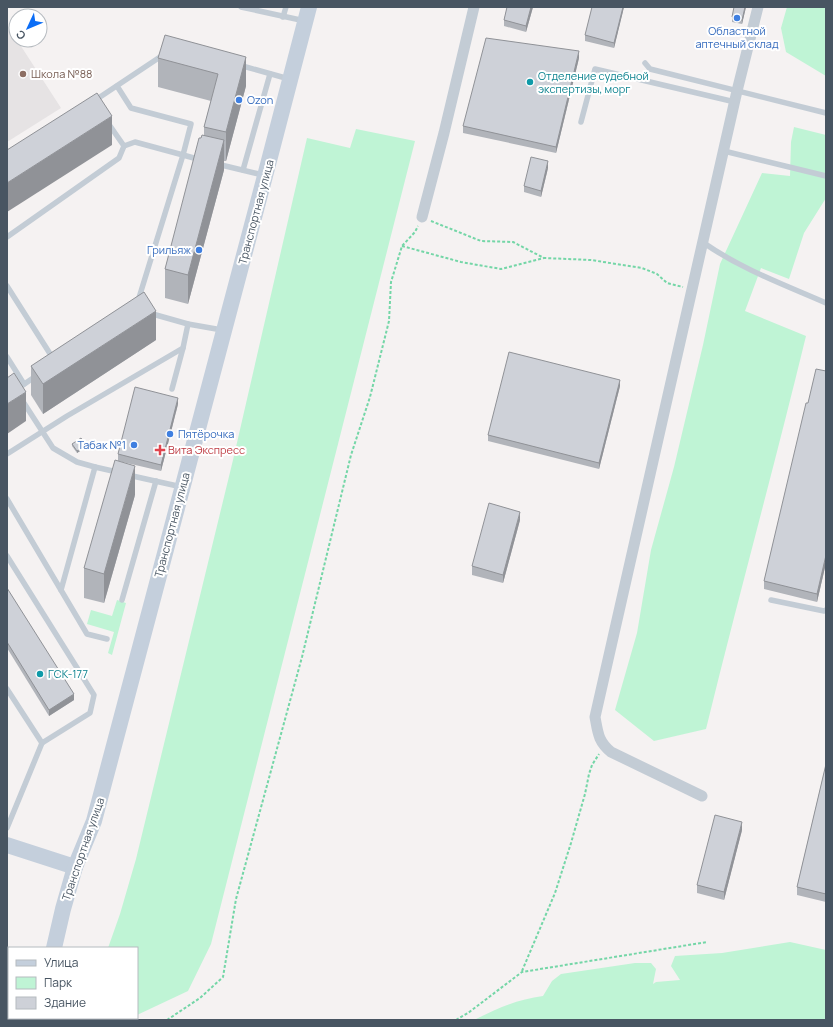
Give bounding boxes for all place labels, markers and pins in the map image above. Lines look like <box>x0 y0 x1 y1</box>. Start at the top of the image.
marker: Областной аптечный склад <box>732 13 742 23</box>
place label: Областной аптечный склад <box>695 23 779 51</box>
place label: Школа №88 <box>31 66 92 81</box>
place label: Отделение судебной экспертизы, морг <box>538 68 649 96</box>
marker: Школа №88 <box>18 69 28 79</box>
marker: Отделение судебной экспертизы, морг <box>525 77 535 87</box>
place label: Ozon <box>247 92 273 107</box>
marker: Ozon <box>234 95 244 105</box>
place label: Грильяж <box>147 242 191 257</box>
marker: Грильяж <box>194 245 204 255</box>
place label: Пятёрочка <box>178 426 234 441</box>
marker: Пятёрочка <box>165 429 175 439</box>
place label: Табак №1 <box>77 437 126 452</box>
marker: Табак №1 <box>129 440 139 450</box>
place label: Вита Экспресс <box>168 442 245 457</box>
marker: Вита Экспресс <box>155 445 165 455</box>
place label: ГСК-177 <box>48 666 88 681</box>
marker: ГСК-177 <box>35 669 45 679</box>

